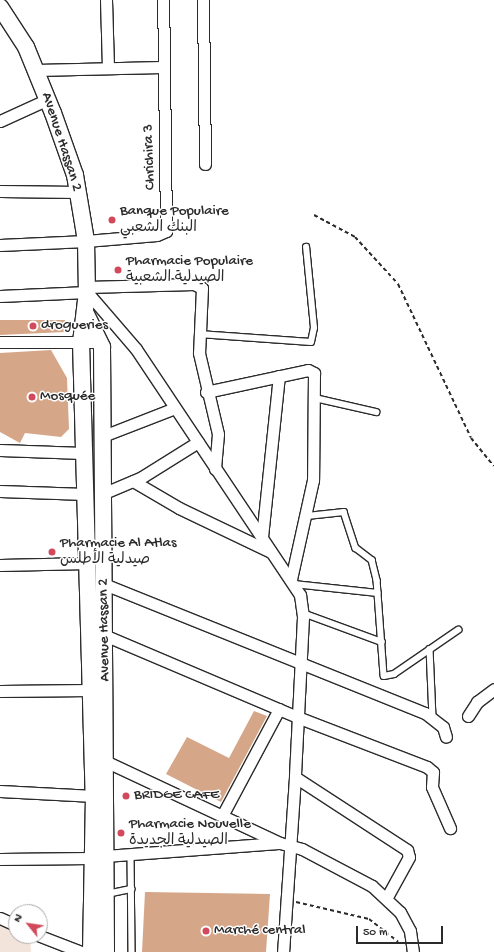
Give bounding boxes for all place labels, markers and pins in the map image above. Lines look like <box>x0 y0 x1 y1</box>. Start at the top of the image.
place label: Banque Populaire البنك الشعبي <box>120 202 229 237</box>
marker: Banque Populaire البنك الشعبي <box>107 215 117 225</box>
place label: Pharmacie Populaire الصيدلية الشعبية <box>126 252 253 287</box>
marker: Pharmacie Populaire الصيدلية الشعبية <box>113 265 123 275</box>
place label: drogueries <box>41 317 108 335</box>
marker: drogueries <box>28 321 38 331</box>
place label: Mosquée <box>40 388 95 406</box>
marker: Mosquée <box>27 392 37 402</box>
place label: Pharmacie Al Atlas صيدلية الأطلس <box>60 534 176 569</box>
marker: Pharmacie Al Atlas صيدلية الأطلس <box>47 547 57 557</box>
place label: BRIDGE CAFE <box>134 787 219 805</box>
marker: BRIDGE CAFE <box>121 791 131 801</box>
place label: Pharmacie Nouvelle الصيدلية الجديدة <box>129 815 251 850</box>
marker: Pharmacie Nouvelle الصيدلية الجديدة <box>116 828 126 838</box>
place label: Marché central <box>214 922 306 940</box>
marker: Marché central <box>201 926 211 936</box>

